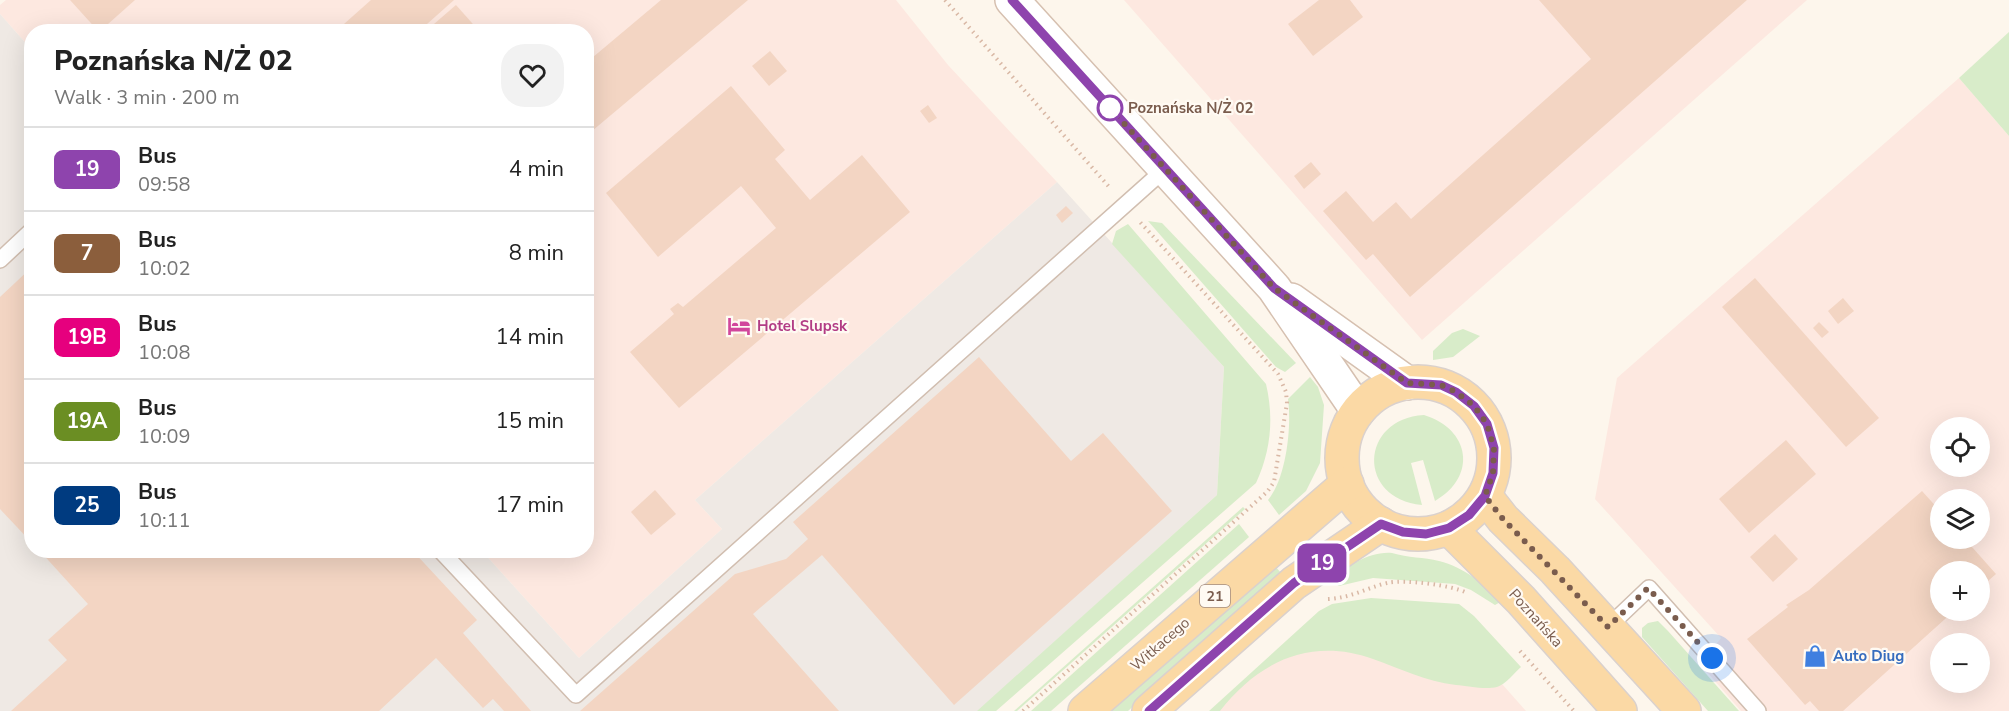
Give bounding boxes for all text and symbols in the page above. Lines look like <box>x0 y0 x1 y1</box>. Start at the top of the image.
text: Poznańska N/Ż 02 <box>54 42 292 80</box>
button: heart <box>501 44 564 107</box>
text: Walk · 3 min · 200 m <box>54 84 240 111</box>
marker: Poznańska N/Ż 02 <box>1097 95 1123 121</box>
place label: Poznańska N/Ż 02 <box>1128 98 1254 118</box>
text: Bus <box>138 141 177 171</box>
text: 4 min <box>509 154 564 184</box>
text: 19 <box>74 155 100 183</box>
text: 09:58 <box>138 171 191 198</box>
text: Bus <box>138 225 177 255</box>
text: 8 min <box>509 238 564 268</box>
text: 7 <box>81 239 93 267</box>
text: 10:02 <box>138 255 191 282</box>
text: Bus <box>138 309 177 339</box>
hotel icon: Hotel Slupsk <box>726 313 752 339</box>
place label: Hotel Slupsk <box>757 316 848 336</box>
text: 14 min <box>496 322 564 352</box>
text: 19B <box>67 323 107 351</box>
text: 10:08 <box>138 339 191 366</box>
text: Bus <box>138 393 177 423</box>
text: 15 min <box>496 406 564 436</box>
text: 19A <box>67 407 107 435</box>
map controls <box>1930 417 1990 693</box>
button: locate <box>1930 417 1990 477</box>
text: 10:09 <box>138 423 191 450</box>
text: Bus <box>138 477 177 507</box>
button: layers <box>1930 489 1990 549</box>
text: 17 min <box>496 490 564 520</box>
text: 25 <box>74 491 100 519</box>
text: 10:11 <box>138 507 191 534</box>
line badge: 19 <box>1295 544 1349 582</box>
text: 19 <box>1309 549 1335 577</box>
button: + <box>1930 561 1990 621</box>
road number: 21 <box>1200 585 1230 607</box>
street label: Poznańska <box>1505 585 1567 651</box>
street label: Witkacego <box>1126 613 1194 675</box>
button: − <box>1930 633 1990 693</box>
your location <box>1697 643 1727 673</box>
shop icon: Auto Diug <box>1802 643 1828 669</box>
place label: Auto Diug <box>1833 646 1904 666</box>

